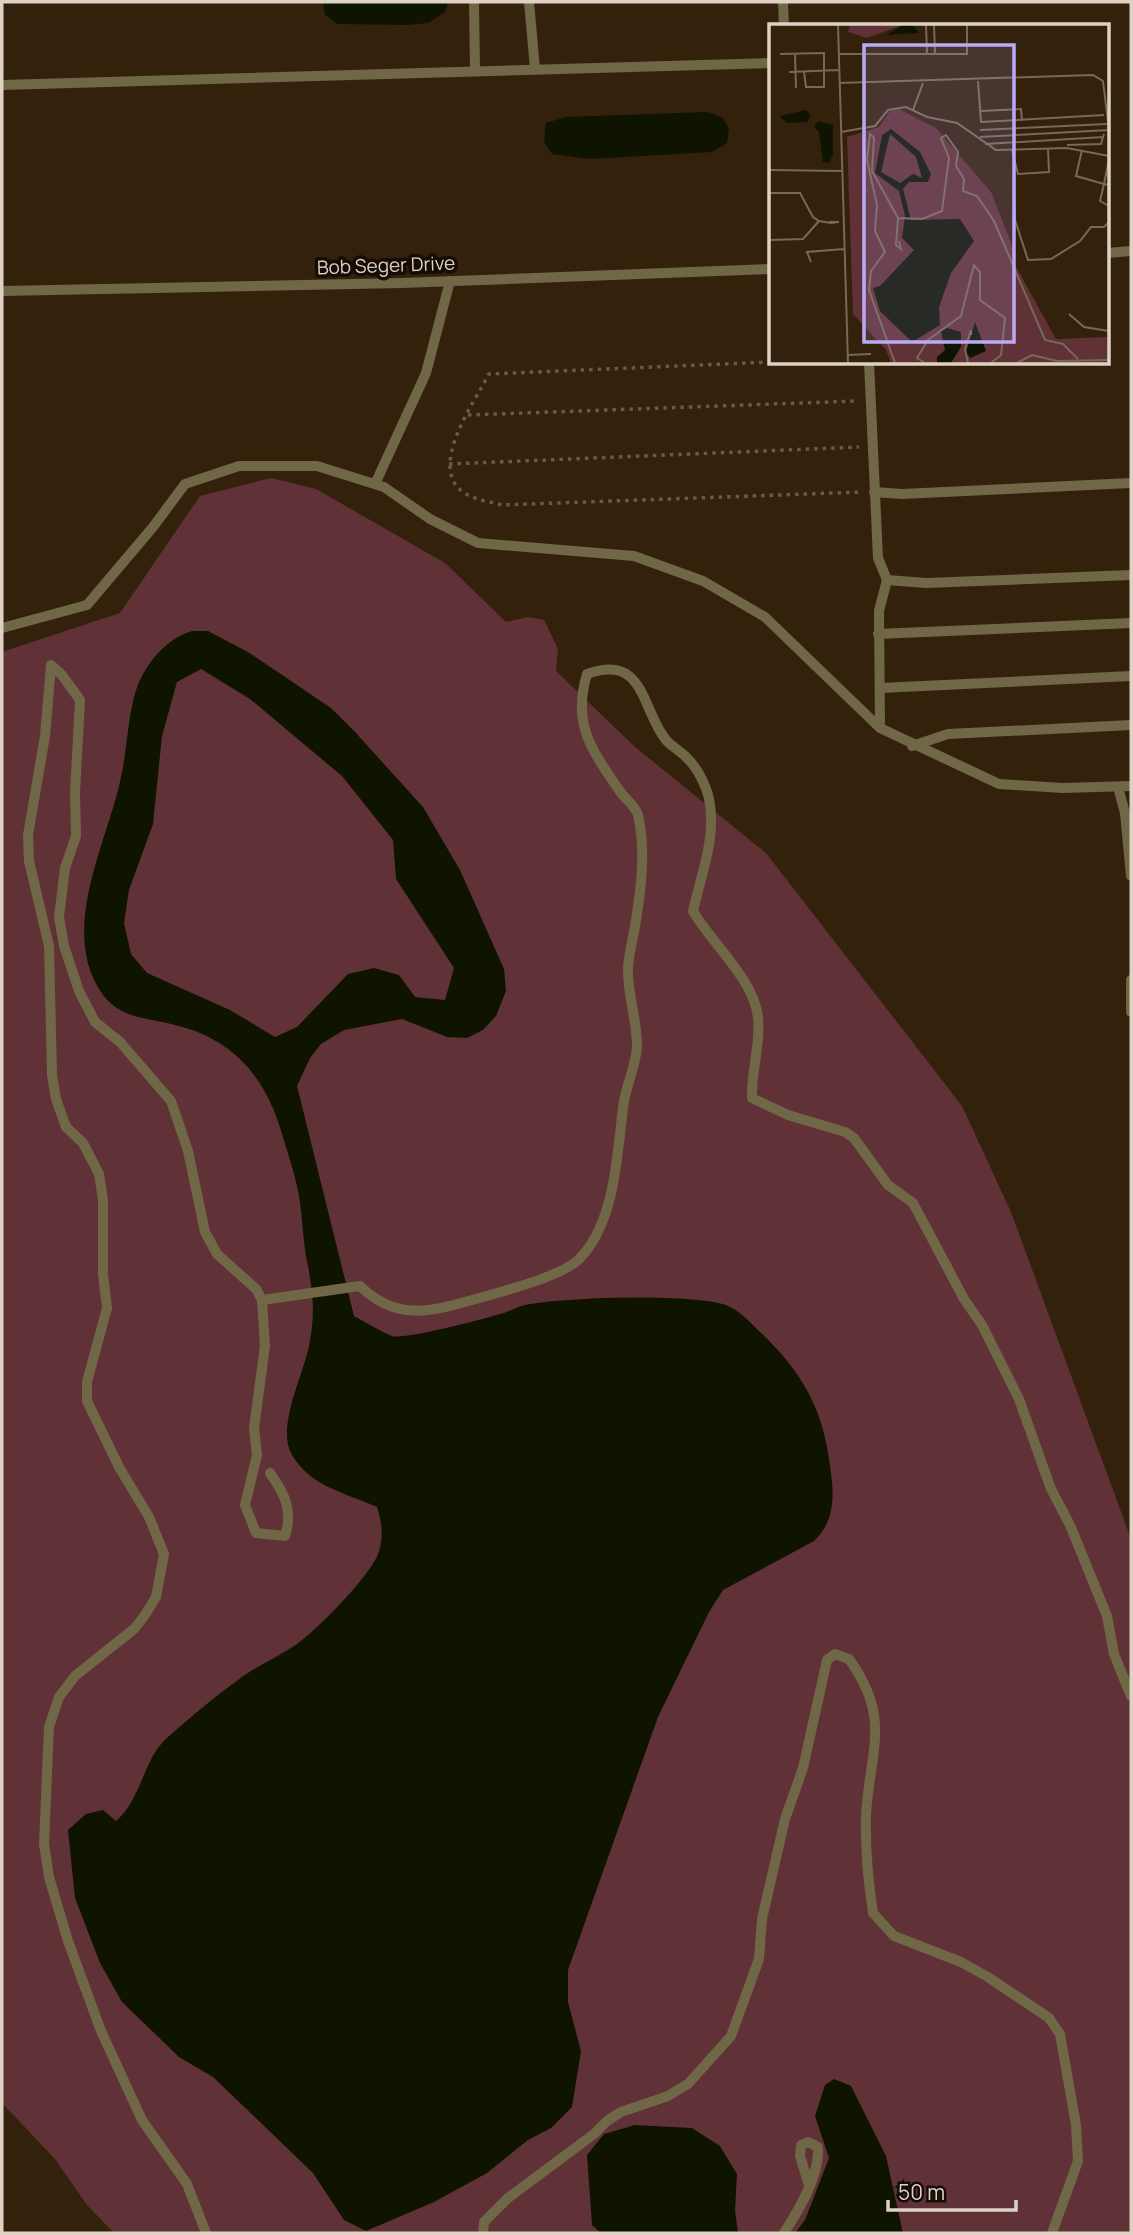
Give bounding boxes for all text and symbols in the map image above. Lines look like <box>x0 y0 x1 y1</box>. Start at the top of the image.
inset map <box>769 24 1108 364</box>
street label: Bob Seger Drive <box>316 250 456 280</box>
scale bar <box>888 2168 1016 2212</box>
text: 50 m <box>898 2178 945 2206</box>

